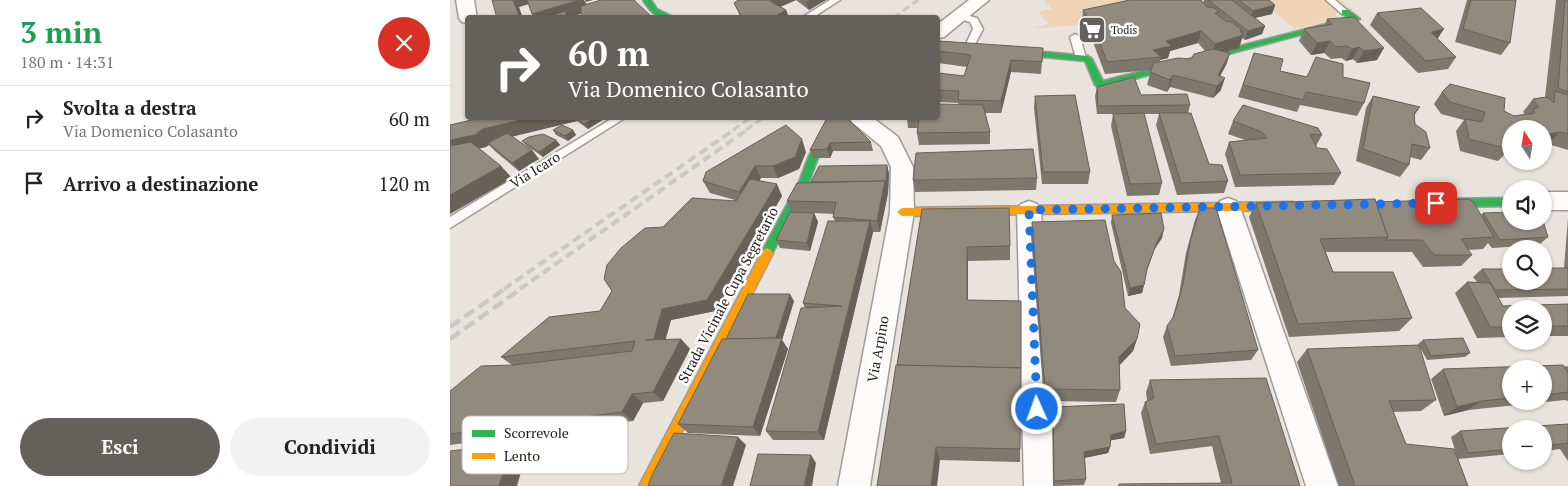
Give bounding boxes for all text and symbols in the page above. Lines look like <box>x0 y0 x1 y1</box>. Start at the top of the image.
text: 3 min <box>20 12 102 52</box>
supermarket icon: Todis <box>1077 15 1107 45</box>
button: close <box>378 17 430 69</box>
place label: Todis <box>1111 23 1138 37</box>
text: 60 m <box>568 30 649 76</box>
icon: right <box>485 35 550 100</box>
text: 180 m · 14:31 <box>20 51 114 73</box>
text: Via Domenico Colasanto <box>568 74 809 103</box>
text: Svolta a destra <box>63 95 197 120</box>
icon: right <box>20 104 48 132</box>
text: 60 m <box>389 106 430 131</box>
text: Via Domenico Colasanto <box>63 120 238 142</box>
north arrow <box>1502 120 1552 170</box>
map controls <box>1502 120 1552 470</box>
street label: Via Icaro <box>506 147 564 192</box>
icon: arrive <box>20 169 48 197</box>
text: Arrivo a destinazione <box>63 171 258 196</box>
text: 120 m <box>379 171 430 196</box>
button: sound <box>1502 180 1552 230</box>
pin <box>1415 182 1457 224</box>
icon: arrive <box>1422 189 1450 217</box>
street label: Strada Vicinale Cupa Segretario <box>673 203 782 386</box>
button: search <box>1502 240 1552 290</box>
button: layers <box>1502 300 1552 350</box>
street label: Via Arpino <box>862 314 893 384</box>
button: + <box>1502 360 1552 410</box>
position arrow <box>1010 382 1062 434</box>
legend <box>462 416 628 474</box>
button: Esci <box>20 418 220 476</box>
button: Condividi <box>230 418 430 476</box>
button: − <box>1502 420 1552 470</box>
text: Scorrevole <box>504 423 569 442</box>
text: Lento <box>504 446 540 465</box>

